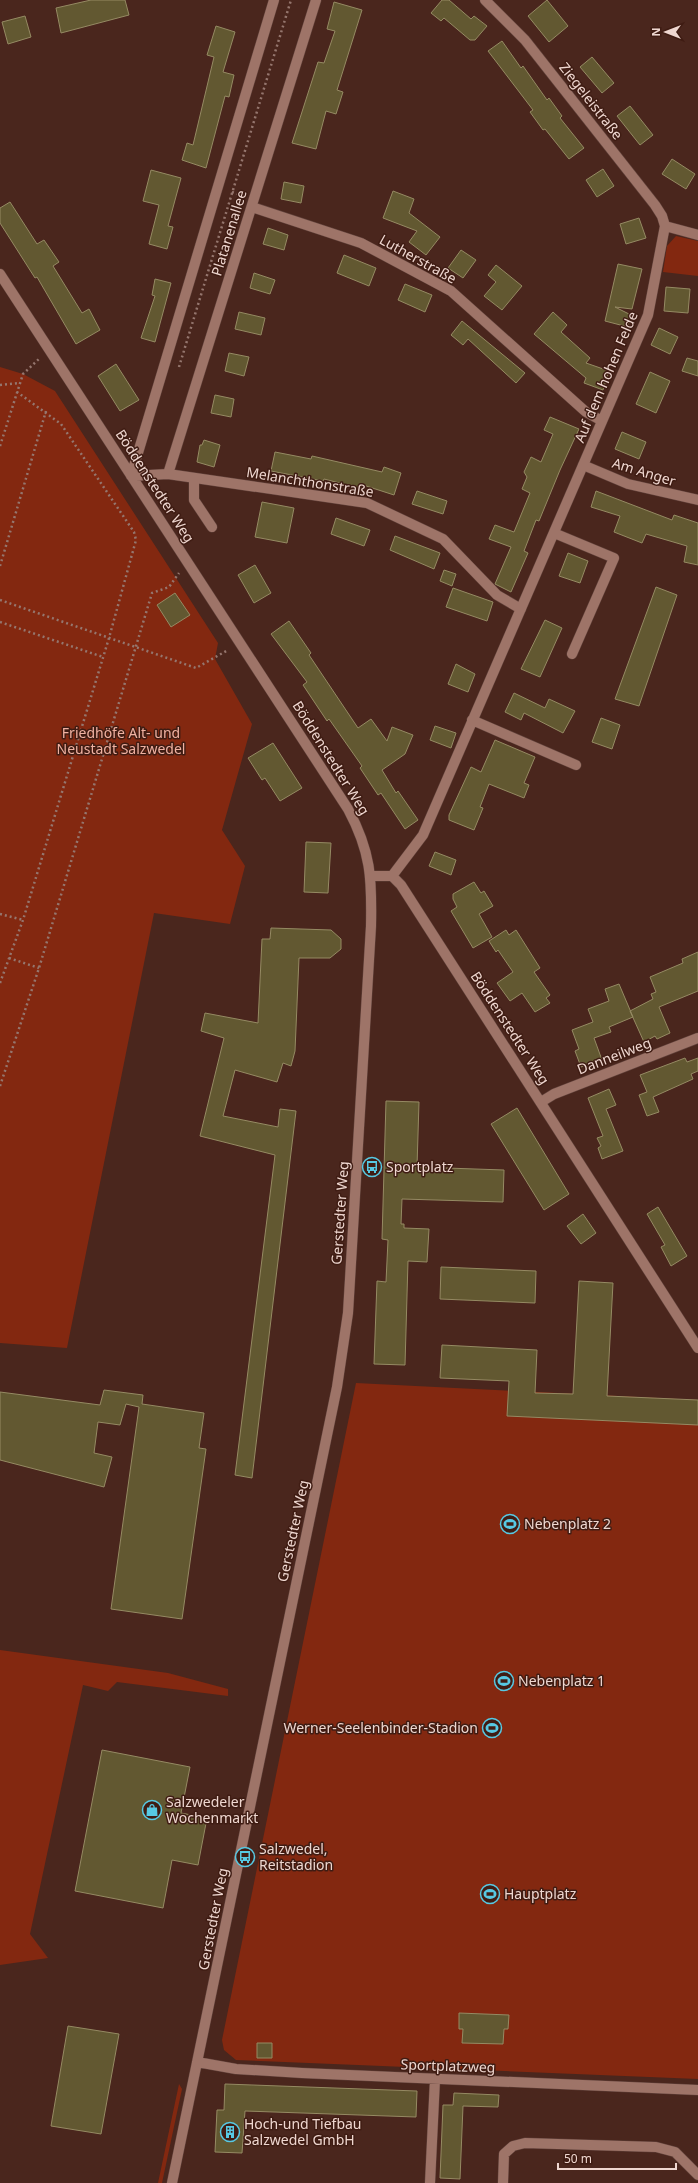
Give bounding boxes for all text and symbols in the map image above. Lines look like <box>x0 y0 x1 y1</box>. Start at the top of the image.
north arrow <box>646 12 686 52</box>
text: N <box>648 28 663 36</box>
street label: Ziegeleistraße <box>555 58 628 143</box>
street label: Platanenallee <box>206 187 251 278</box>
street label: Lutherstraße <box>376 230 460 288</box>
street label: Auf dem hohen Felde <box>569 308 642 445</box>
street label: Böddenstedter Weg <box>112 426 199 546</box>
street label: Am Anger <box>610 453 678 490</box>
street label: Melanchthonstraße <box>245 462 375 501</box>
street label: Böddenstedter Weg <box>289 697 374 818</box>
park label: Friedhöfe Alt- und Neustadt Salzwedel <box>57 723 185 758</box>
street label: Böddenstedter Weg <box>467 968 554 1088</box>
street label: Danneilweg <box>574 1033 654 1078</box>
bus stop icon: Sportplatz <box>361 1156 383 1178</box>
place label: Sportplatz <box>386 1157 454 1176</box>
street label: Gerstedter Weg <box>326 1161 353 1265</box>
street label: Gerstedter Weg <box>272 1478 313 1584</box>
sports icon: Nebenplatz 2 <box>499 1513 521 1535</box>
place label: Nebenplatz 2 <box>524 1514 611 1533</box>
sports icon: Nebenplatz 1 <box>493 1670 515 1692</box>
place label: Nebenplatz 1 <box>518 1671 605 1690</box>
sports icon: Werner-Seelenbinder-Stadion <box>481 1717 503 1739</box>
place label: Werner-Seelenbinder-Stadion <box>283 1718 478 1737</box>
place label: Salzwedeler Wochenmarkt <box>166 1792 258 1827</box>
shop icon: Salzwedeler Wochenmarkt <box>141 1799 163 1821</box>
place label: Salzwedel, Reitstadion <box>259 1839 333 1874</box>
bus stop icon: Salzwedel, Reitstadion <box>234 1846 256 1868</box>
street label: Gerstedter Weg <box>193 1866 232 1972</box>
sports icon: Hauptplatz <box>479 1883 501 1905</box>
place label: Hauptplatz <box>504 1884 577 1903</box>
street label: Sportplatzweg <box>400 2054 496 2077</box>
place label: Hoch-und Tiefbau Salzwedel GmbH <box>244 2114 362 2149</box>
building icon: Hoch-und Tiefbau Salzwedel GmbH <box>219 2121 241 2143</box>
scale bar <box>558 2145 676 2171</box>
text: 50 m <box>564 2150 592 2167</box>

